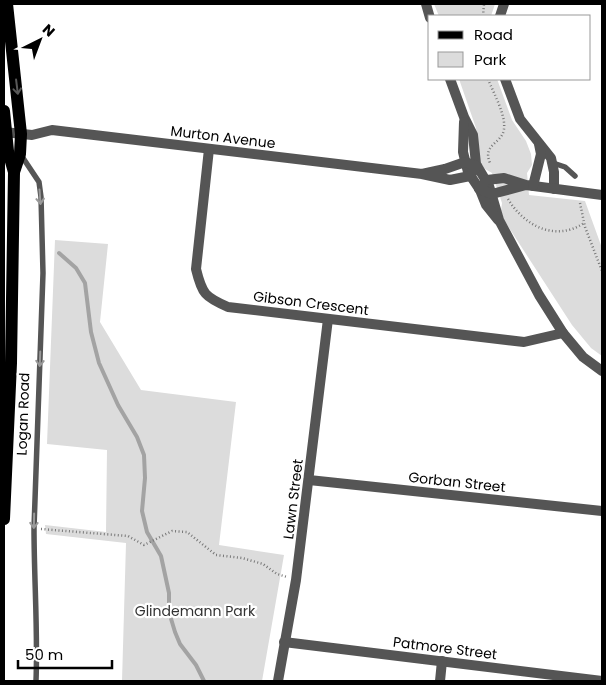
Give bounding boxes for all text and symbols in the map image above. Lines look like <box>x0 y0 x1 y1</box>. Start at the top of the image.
north arrow <box>15 15 65 65</box>
legend <box>428 15 591 80</box>
text: N <box>38 19 59 41</box>
text: Road <box>474 24 513 45</box>
text: Park <box>474 49 506 70</box>
one-way arrow <box>12 79 22 95</box>
street label: Murton Avenue <box>169 121 277 153</box>
one-way arrow <box>36 188 45 204</box>
street label: Gibson Crescent <box>252 286 370 320</box>
one-way arrow <box>35 351 44 367</box>
street label: Logan Road <box>12 372 34 456</box>
street label: Lawn Street <box>278 458 308 540</box>
street label: Gorban Street <box>407 467 507 497</box>
one-way arrow <box>30 513 39 529</box>
park label: Glindemann Park <box>135 601 256 621</box>
street label: Patmore Street <box>392 632 498 664</box>
scale bar <box>18 638 111 670</box>
text: 50 m <box>25 644 63 665</box>

